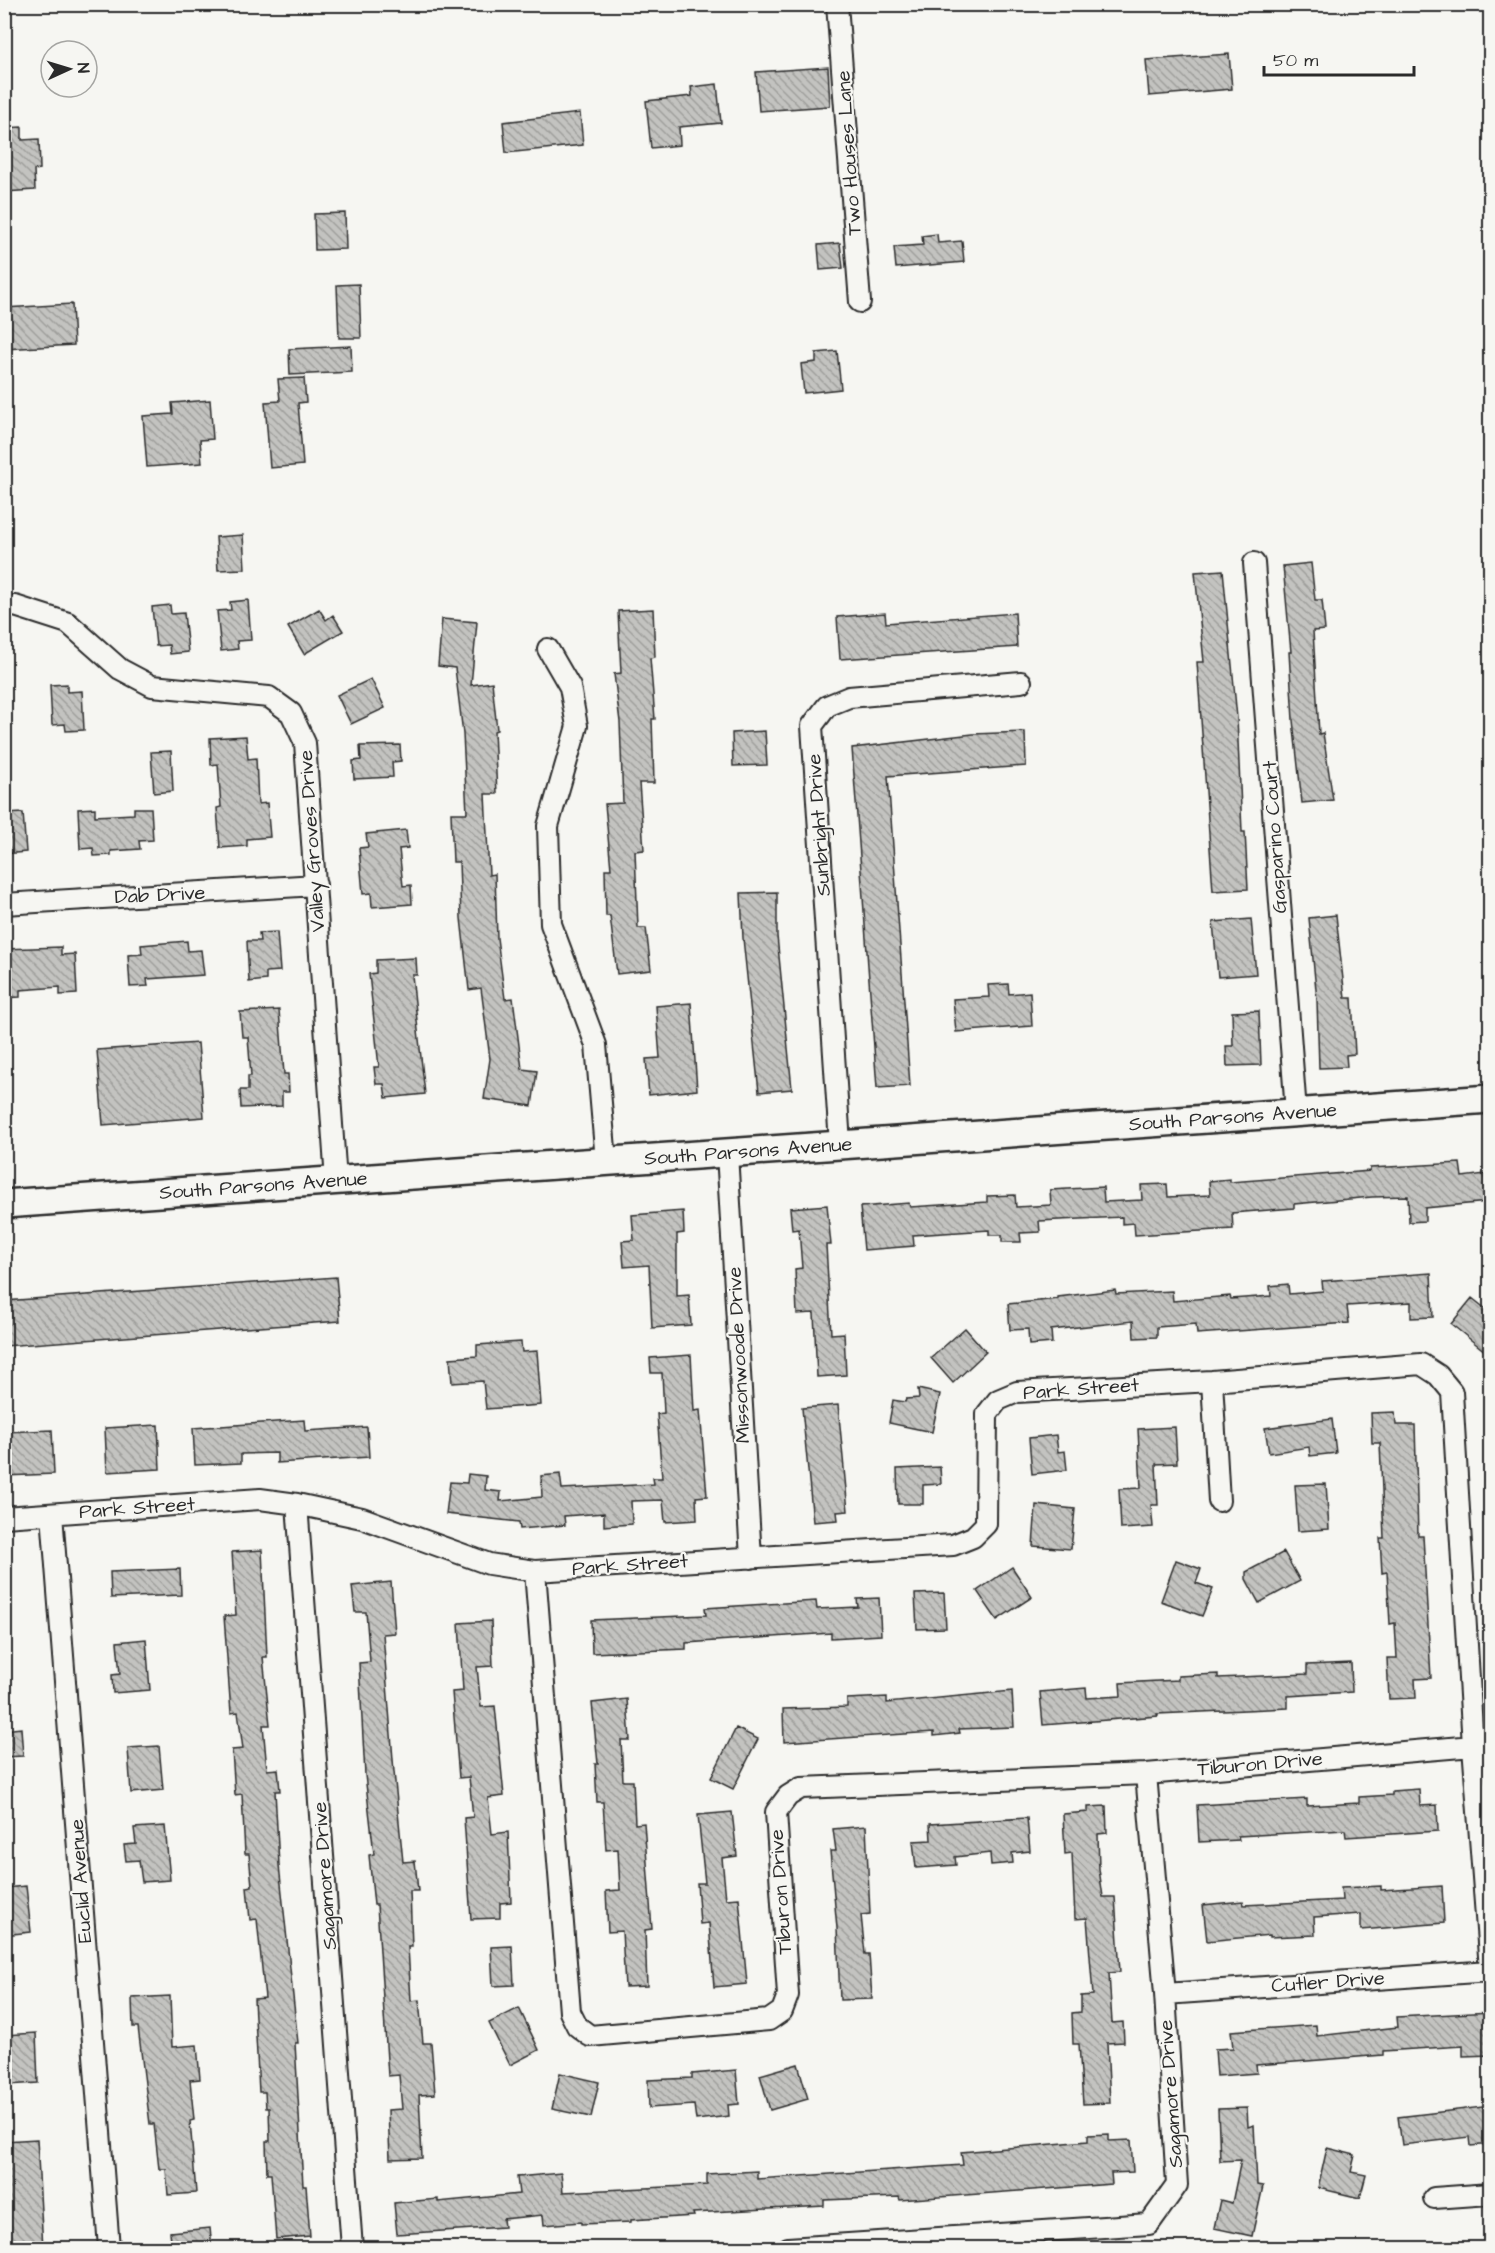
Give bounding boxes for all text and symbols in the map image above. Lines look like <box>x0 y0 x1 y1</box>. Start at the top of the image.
north arrow <box>39 39 99 99</box>
scale bar <box>1264 39 1414 77</box>
text: 50 m <box>1273 48 1318 73</box>
text: N <box>72 62 94 74</box>
street label: Two Houses Lane <box>829 69 869 236</box>
street label: Valley Groves Drive <box>292 749 333 933</box>
street label: Sunbright Drive <box>800 753 839 897</box>
street label: Gasparino Court <box>1256 760 1294 914</box>
street label: Dab Drive <box>114 879 206 911</box>
street label: South Parsons Avenue <box>1128 1096 1338 1138</box>
street label: South Parsons Avenue <box>643 1130 853 1173</box>
street label: South Parsons Avenue <box>158 1164 369 1207</box>
street label: Missonwoode Drive <box>720 1266 758 1444</box>
street label: Park Street <box>1022 1371 1140 1407</box>
street label: Park Street <box>78 1490 196 1526</box>
street label: Park Street <box>571 1547 689 1583</box>
street label: Tiburon Drive <box>1196 1745 1324 1783</box>
street label: Sagamore Drive <box>306 1801 345 1951</box>
street label: Euclid Avenue <box>63 1818 99 1944</box>
street label: Tiburon Drive <box>763 1828 799 1956</box>
street label: Cutler Drive <box>1270 1964 1386 2000</box>
street label: Sagamore Drive <box>1152 2019 1191 2169</box>

